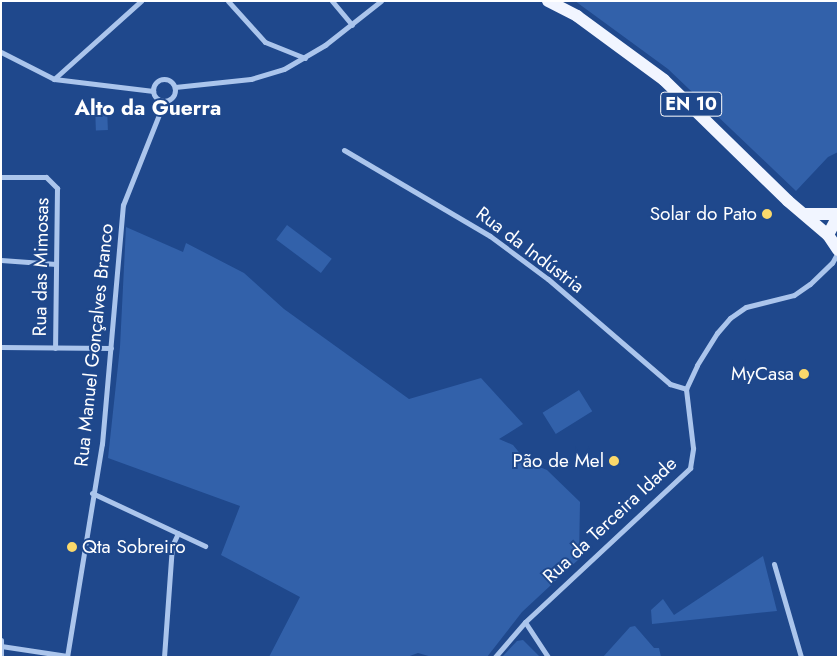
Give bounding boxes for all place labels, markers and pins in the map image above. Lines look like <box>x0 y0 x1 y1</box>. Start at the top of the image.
place label: Solar do Pato <box>650 203 757 225</box>
marker: Solar do Pato <box>761 208 773 220</box>
place label: MyCasa <box>731 363 794 385</box>
marker: MyCasa <box>798 368 810 380</box>
place label: Pão de Mel <box>512 450 604 472</box>
marker: Pão de Mel <box>608 455 620 467</box>
place label: Qta Sobreiro <box>82 536 186 558</box>
marker: Qta Sobreiro <box>66 541 78 553</box>

